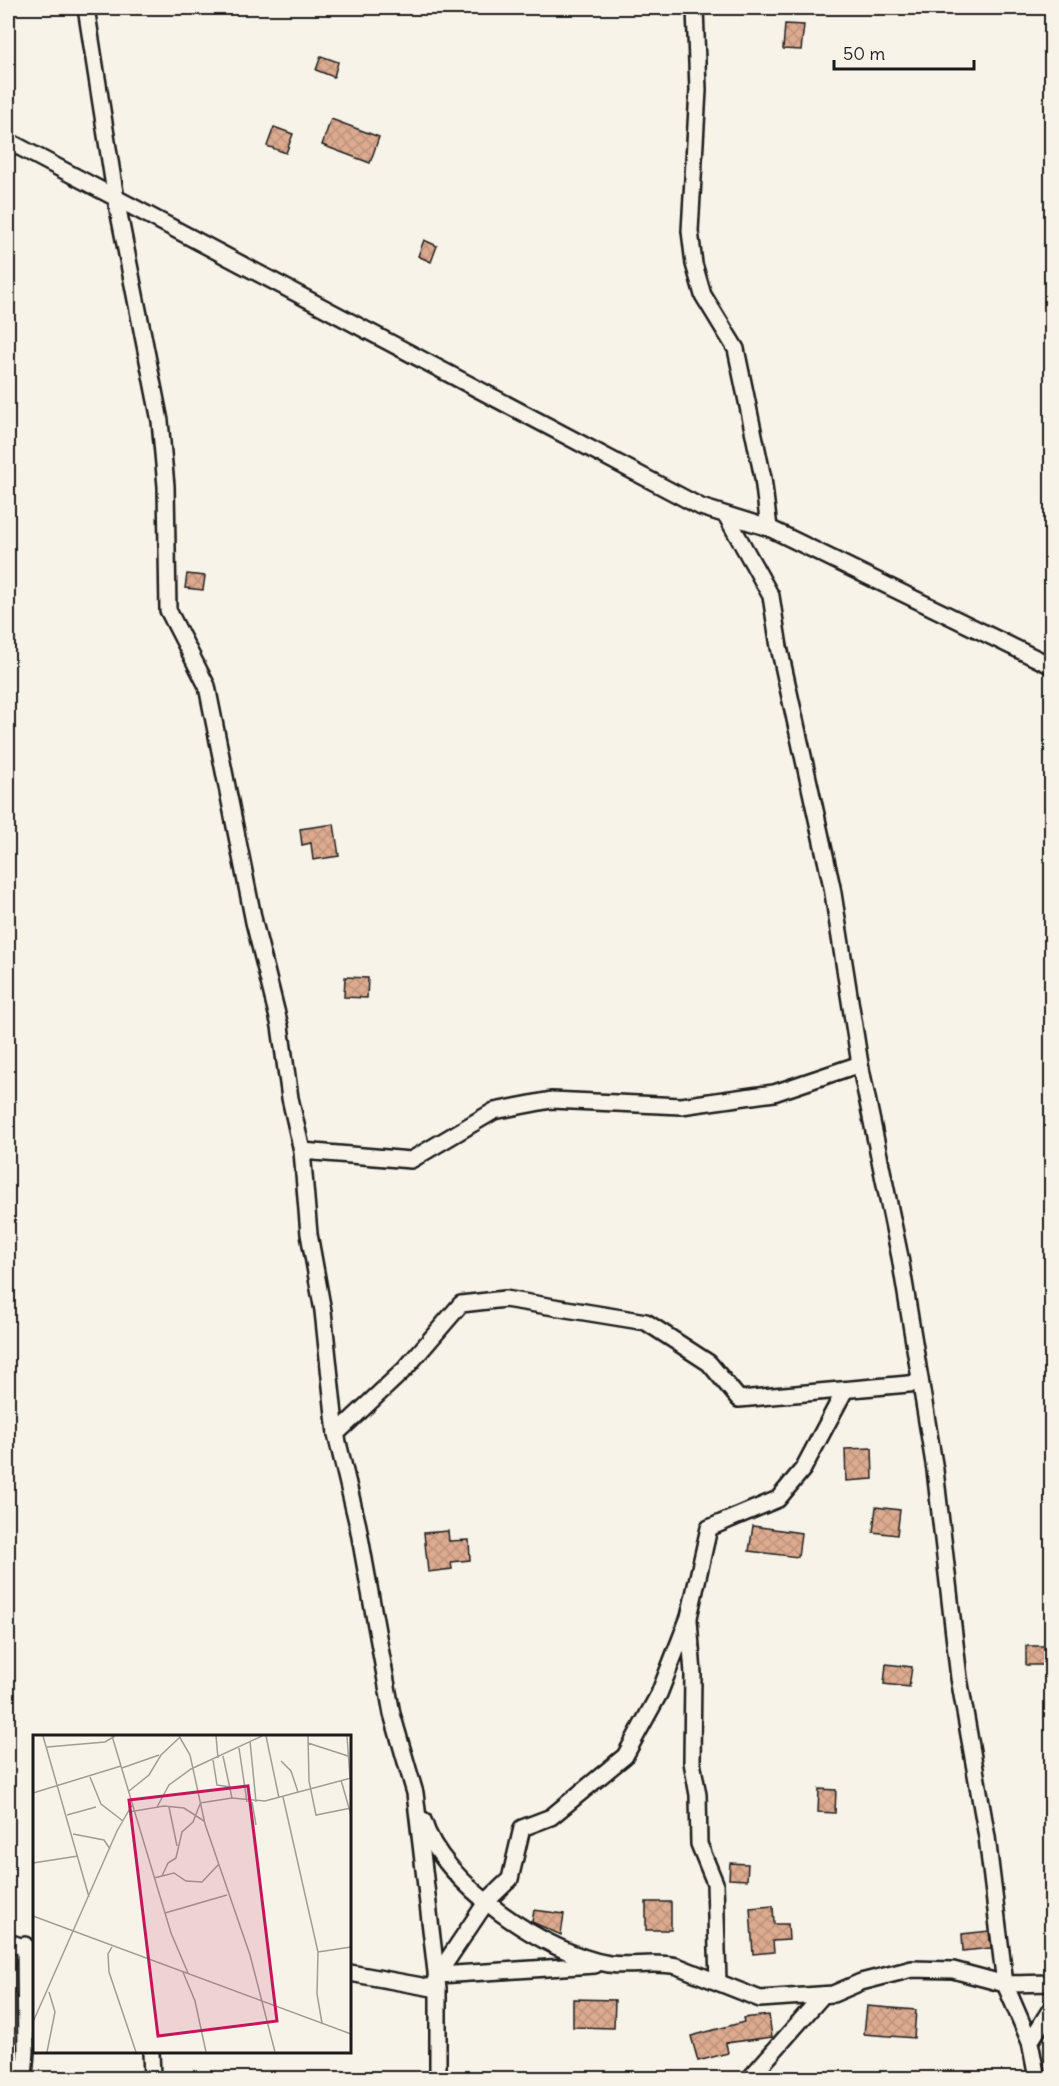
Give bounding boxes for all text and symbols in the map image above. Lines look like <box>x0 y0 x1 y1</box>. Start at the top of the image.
scale bar <box>834 33 974 71</box>
text: 50 m <box>843 42 885 65</box>
inset map <box>33 1735 351 2053</box>

